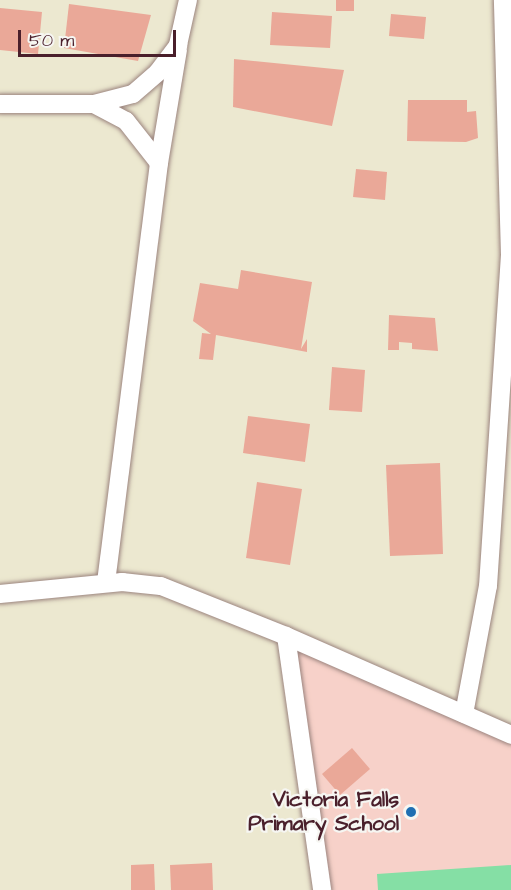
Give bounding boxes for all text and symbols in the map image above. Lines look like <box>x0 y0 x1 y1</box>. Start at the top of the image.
scale bar <box>21 18 178 56</box>
text: 50 m <box>29 28 74 53</box>
place label: Victoria Falls Primary School <box>248 787 399 837</box>
marker: Victoria Falls Primary School <box>404 805 418 819</box>

